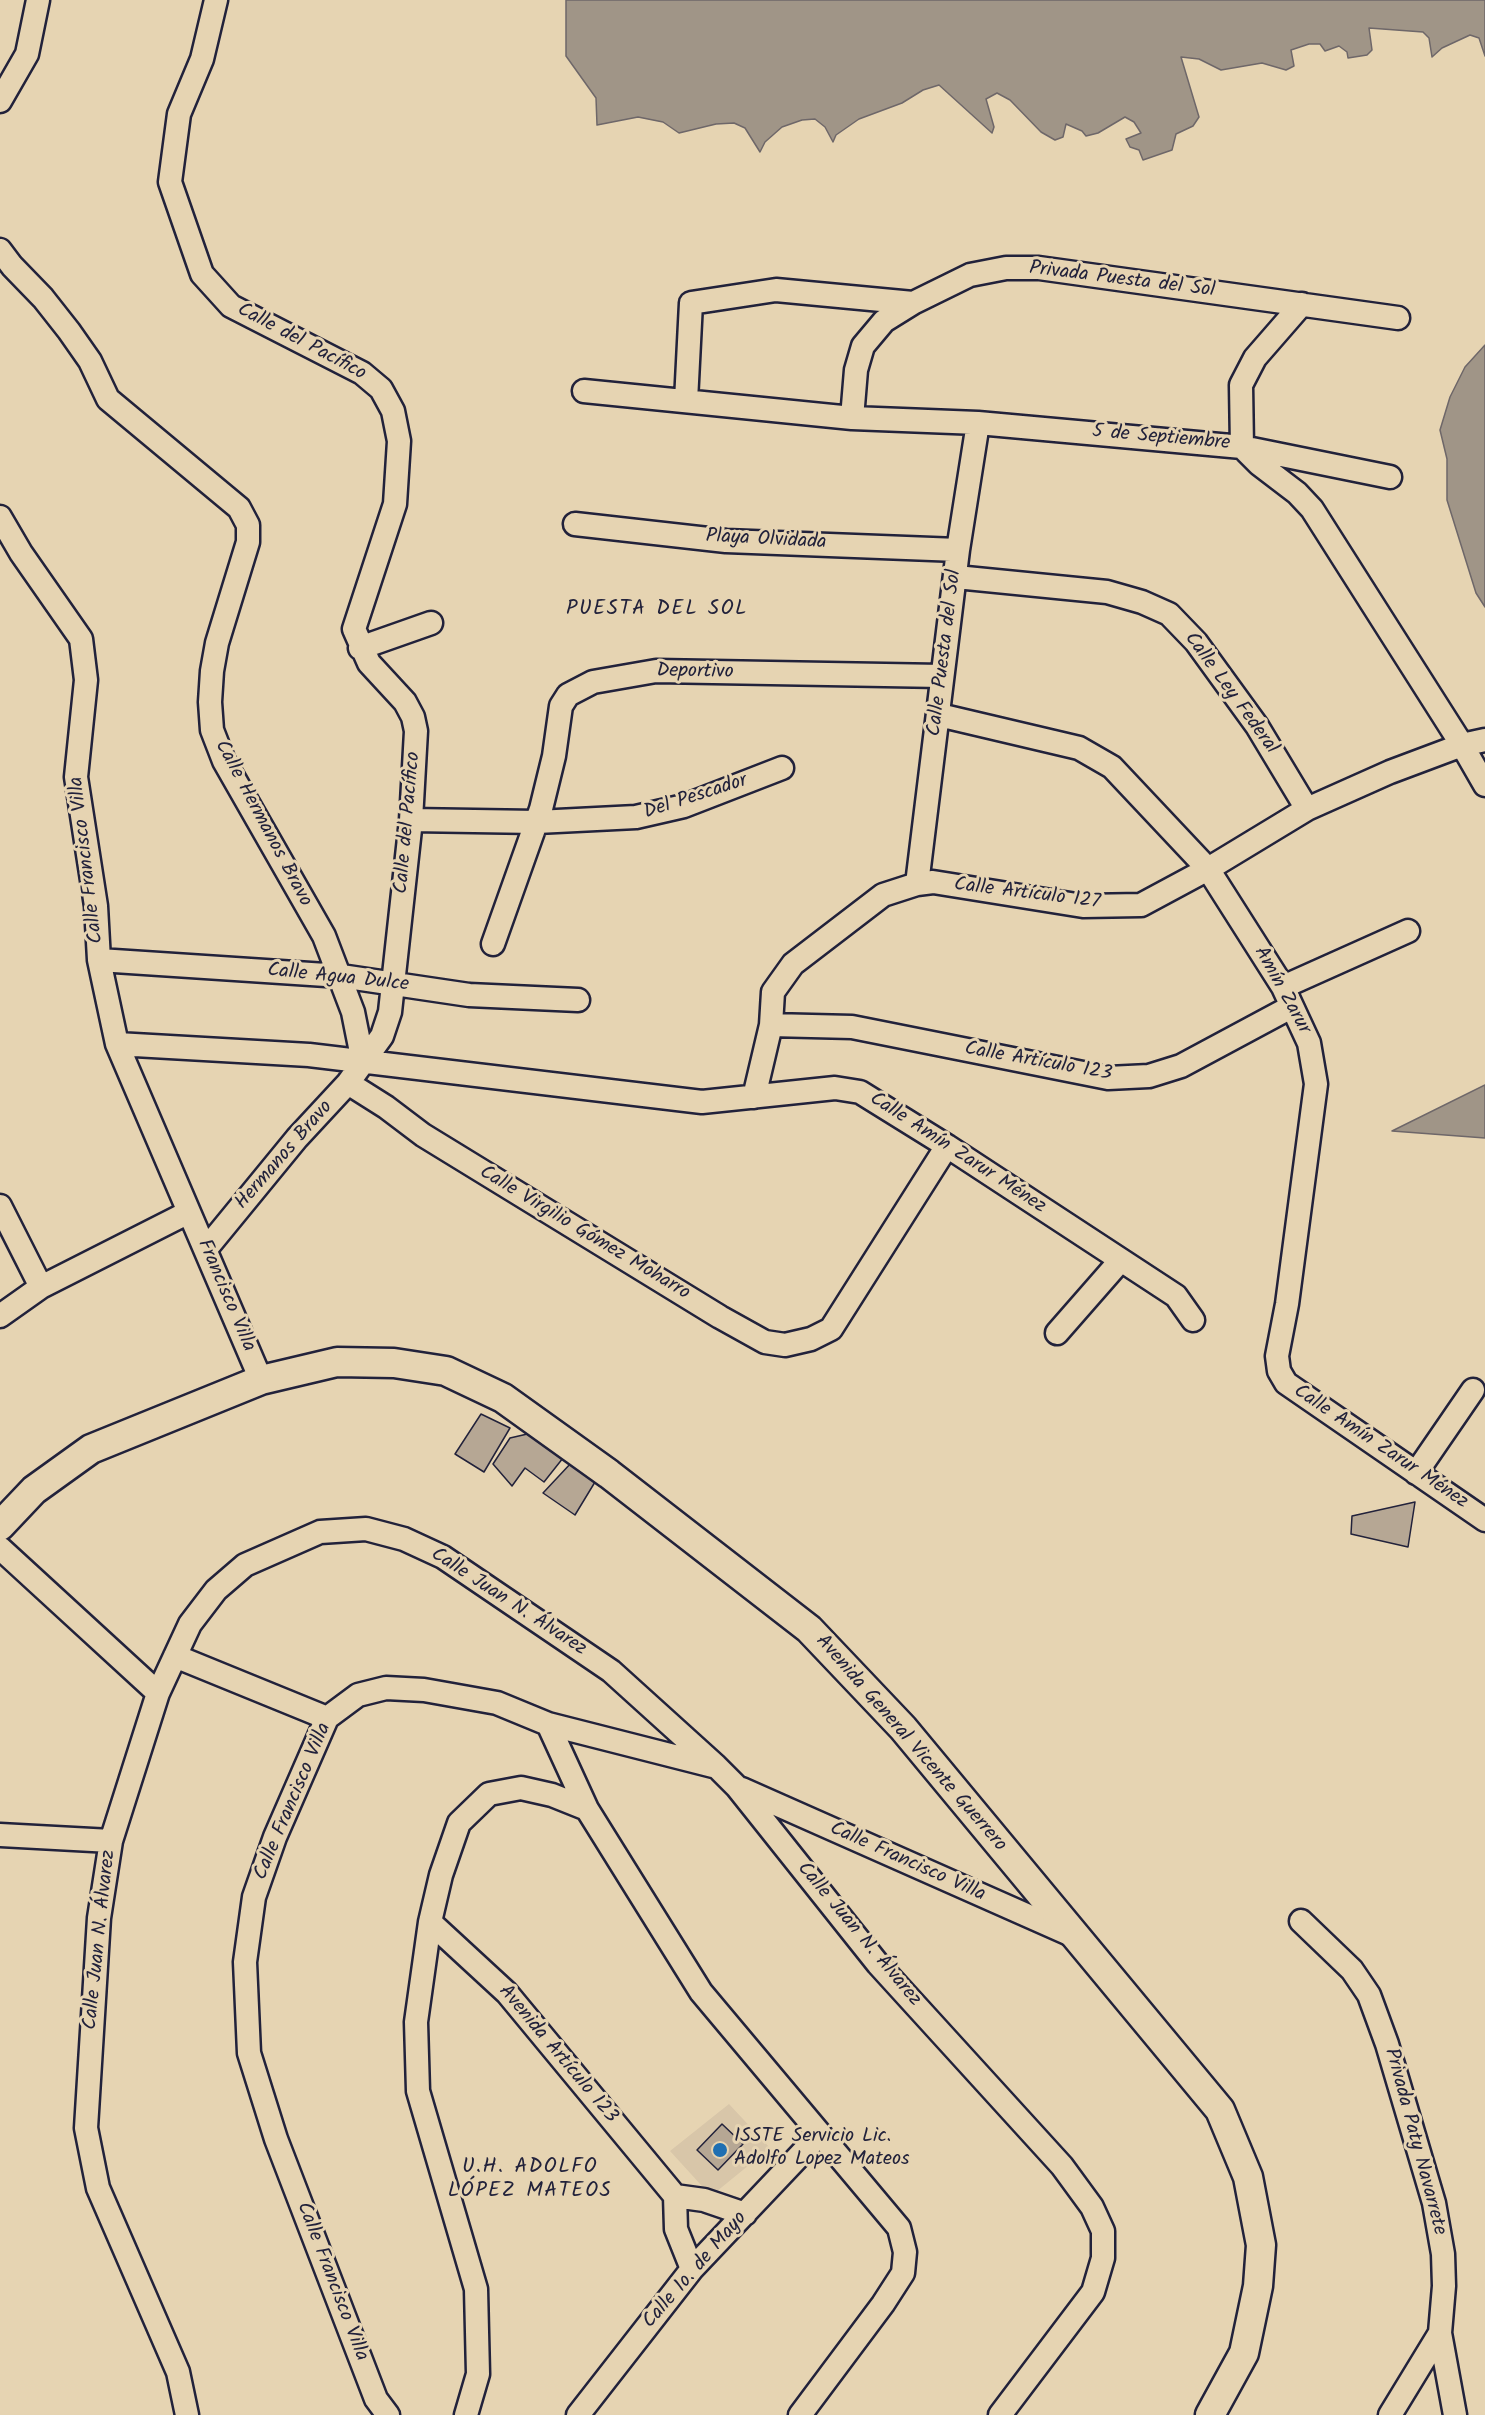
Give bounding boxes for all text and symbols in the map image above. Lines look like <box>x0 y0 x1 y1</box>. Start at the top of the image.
street label: Privada Puesta del Sol <box>1028 258 1216 304</box>
street label: Calle del Pacífico <box>232 299 370 387</box>
street label: 5 de Septiembre <box>1091 421 1231 457</box>
street label: Playa Olvidada <box>705 526 827 556</box>
street label: Calle Puesta del Sol <box>924 568 968 738</box>
district label: PUESTA DEL SOL <box>566 597 748 623</box>
street label: Calle Ley Federal <box>1178 628 1282 760</box>
street label: Deportivo <box>656 660 734 686</box>
street label: Calle Hermanos Bravo <box>208 737 316 911</box>
street label: Calle del Pacífico <box>391 751 427 895</box>
street label: Del Pescador <box>641 770 751 826</box>
street label: Calle Francisco Villa <box>66 775 110 945</box>
street label: Calle Artículo 127 <box>953 874 1101 916</box>
street label: Amín Zarur <box>1247 943 1315 1039</box>
street label: Calle Agua Dulce <box>266 960 410 998</box>
street label: Calle Artículo 123 <box>962 1038 1114 1088</box>
street label: Calle Amín Zarur Ménez <box>864 1088 1050 1220</box>
street label: Hermanos Bravo <box>231 1096 339 1216</box>
street label: Calle Virgilio Gómez Moharro <box>474 1162 694 1306</box>
street label: Francisco Villa <box>191 1236 259 1356</box>
street label: Calle Amín Zarur Ménez <box>1288 1381 1472 1515</box>
street label: Calle Juan N. Álvarez <box>426 1544 590 1662</box>
street label: Avenida General Vicente Guerrero <box>809 1631 1011 1857</box>
street label: Calle Francisco Villa <box>250 1720 338 1884</box>
street label: Calle Francisco Villa <box>825 1818 989 1908</box>
street label: Calle Juan N. Álvarez <box>80 1849 122 2031</box>
street label: Calle Juan N. Álvarez <box>791 1858 925 2012</box>
street label: Avenida Artículo 123 <box>492 1981 622 2129</box>
street label: Privada Paty Navarrete <box>1377 2046 1451 2238</box>
place label: ISSTE Servicio Lic. Adolfo Lopez Mateos <box>734 2126 910 2173</box>
marker: ISSTE Servicio Lic. Adolfo Lopez Mateos <box>711 2141 729 2159</box>
district label: U.H. ADOLFO LÓPEZ MATEOS <box>448 2155 612 2205</box>
street label: Calle Francisco Villa <box>290 2199 372 2365</box>
street label: Calle 1o. de Mayo <box>639 2208 753 2334</box>

